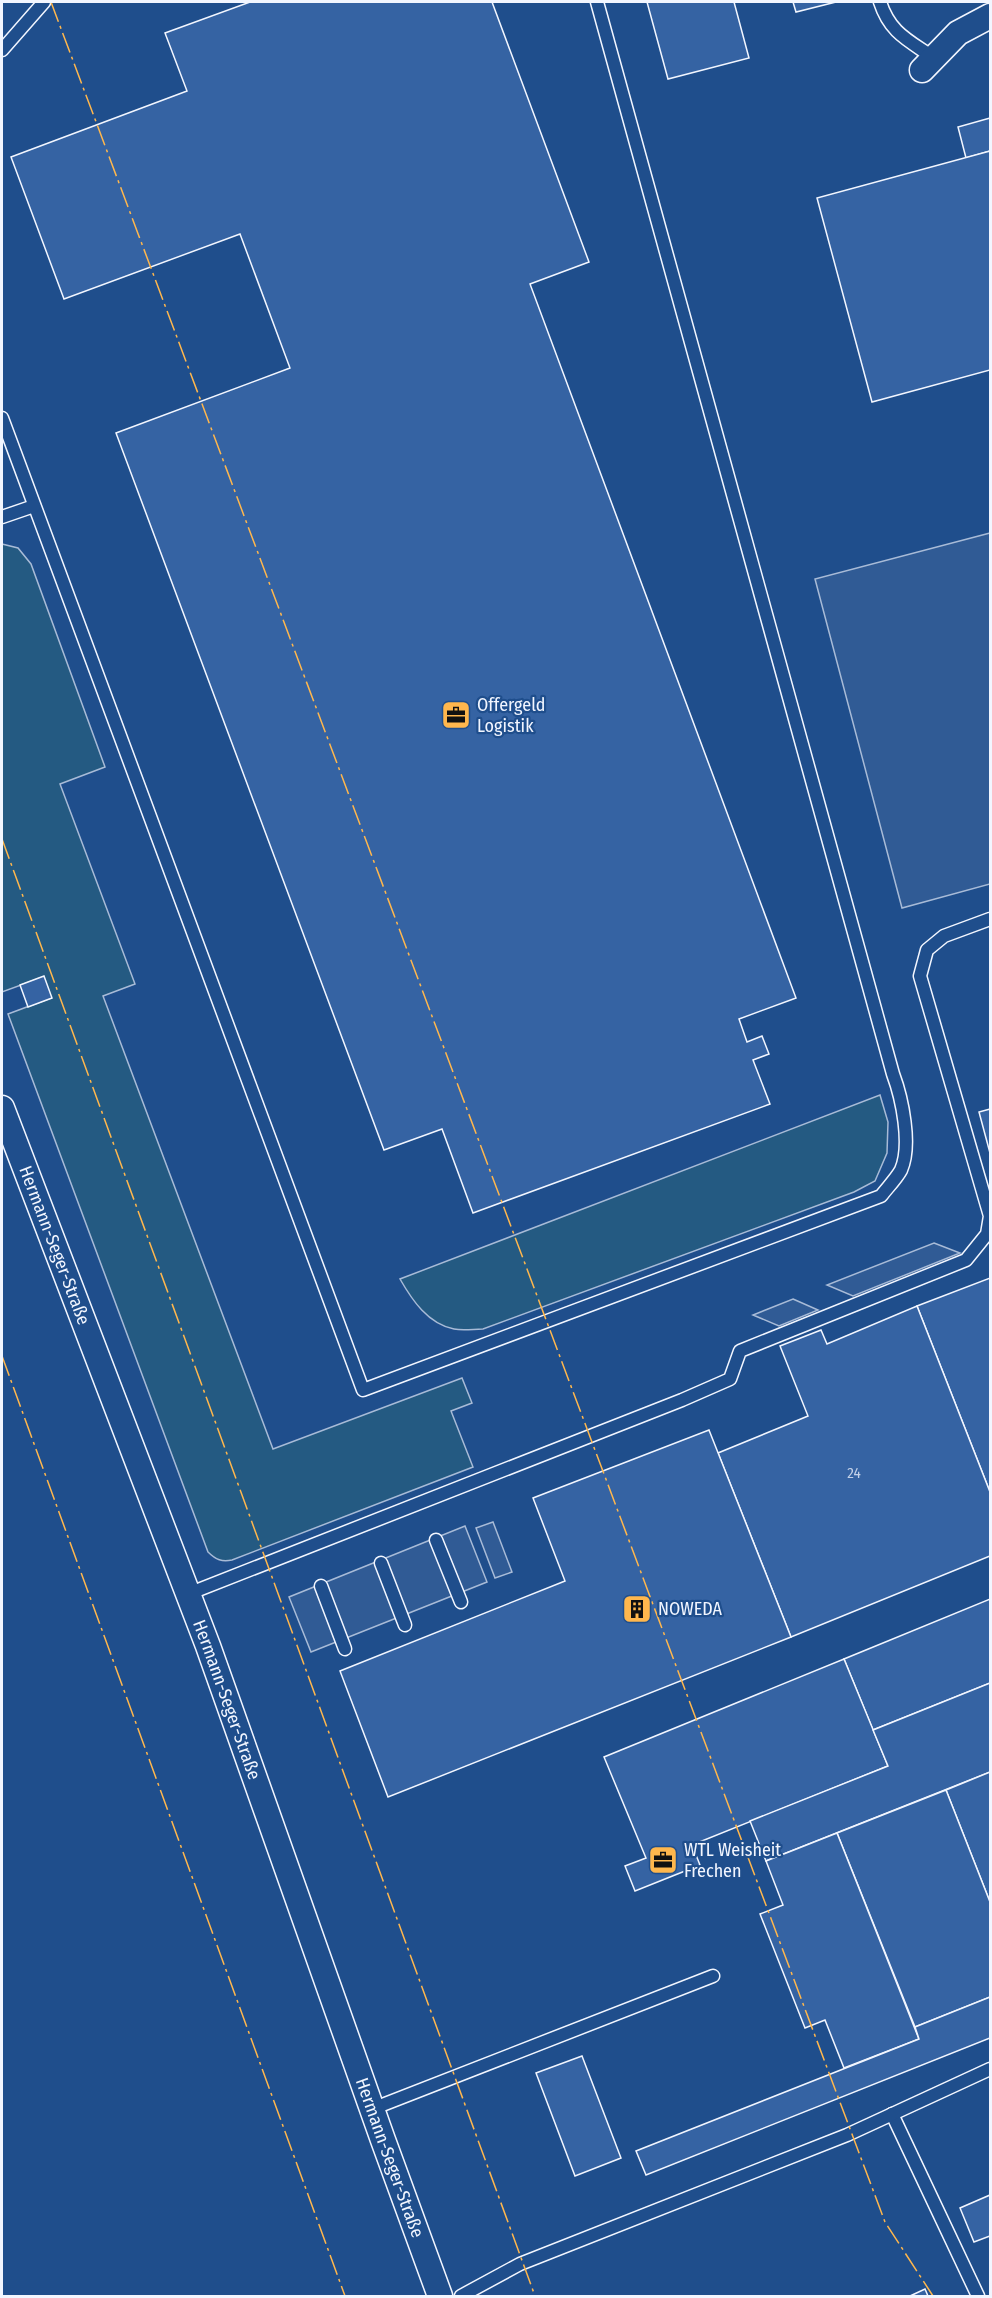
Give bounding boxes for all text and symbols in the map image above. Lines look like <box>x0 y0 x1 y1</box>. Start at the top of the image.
place label: Offergeld Logistik <box>477 694 545 737</box>
office icon: Offergeld Logistik <box>440 699 472 731</box>
street label: Hermann-Seger-Straße <box>14 1163 95 1328</box>
house number: 24 <box>847 1464 861 1482</box>
building icon: NOWEDA <box>621 1593 653 1625</box>
place label: NOWEDA <box>658 1598 722 1620</box>
street label: Hermann-Seger-Straße <box>188 1617 265 1783</box>
place label: WTL Weisheit Frechen <box>684 1839 781 1882</box>
office icon: WTL Weisheit Frechen <box>647 1844 679 1876</box>
street label: Hermann-Seger-Straße <box>351 2075 429 2241</box>

